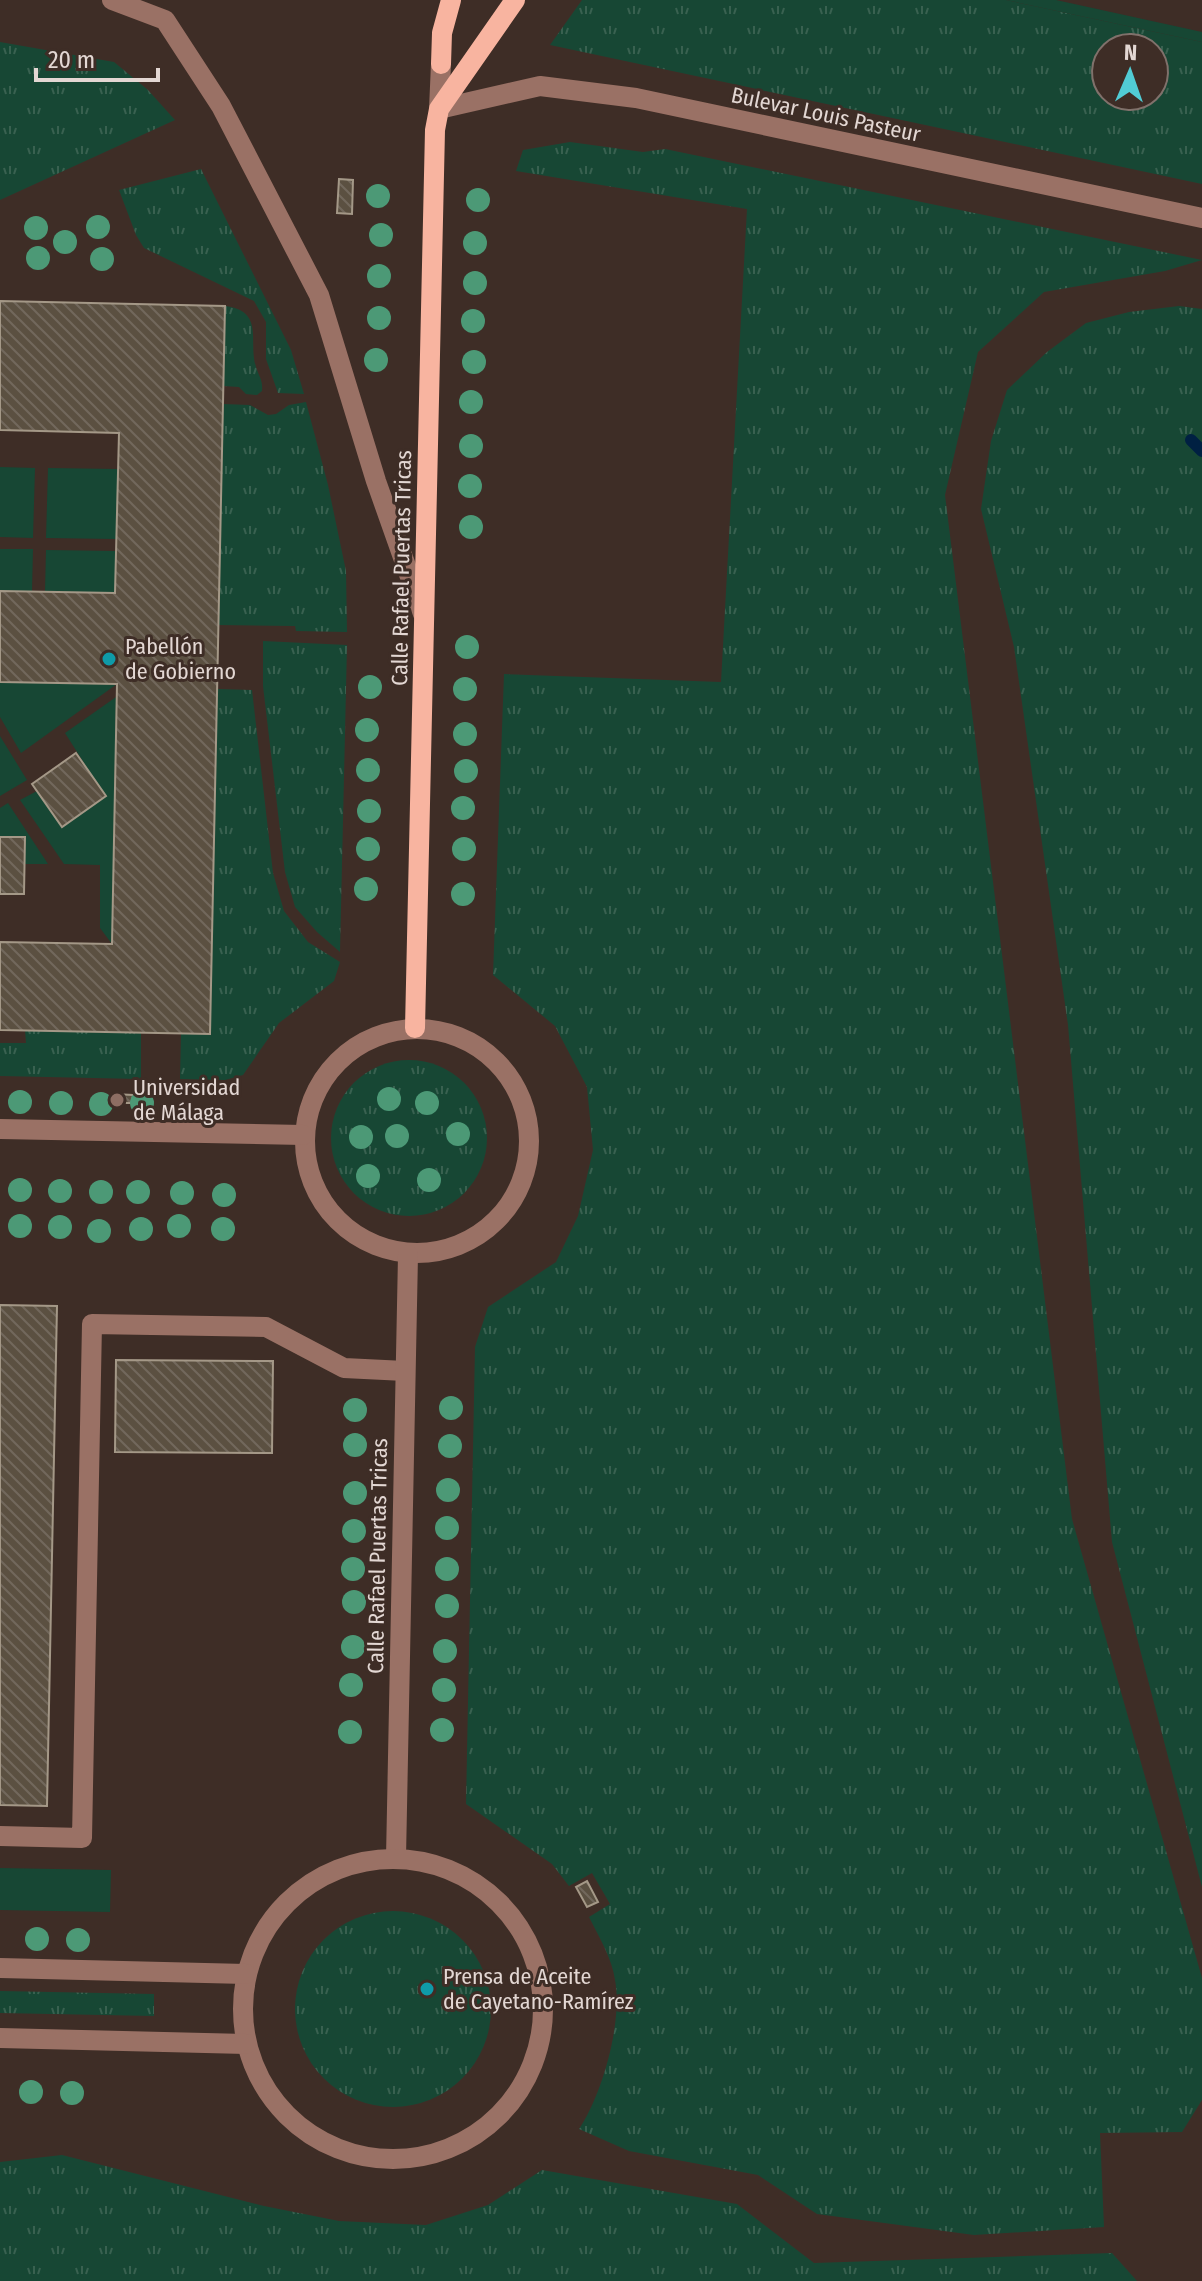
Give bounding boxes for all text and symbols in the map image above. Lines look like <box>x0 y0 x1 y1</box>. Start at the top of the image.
scale bar <box>36 32 158 82</box>
north arrow <box>1090 32 1170 112</box>
text: N <box>1124 39 1138 66</box>
text: 20 m <box>48 46 95 74</box>
street label: Bulevar Louis Pasteur <box>729 81 923 148</box>
street label: Calle Rafael Puertas Tricas <box>386 450 417 686</box>
place label: Pabellón de Gobierno <box>125 633 236 685</box>
marker: Pabellón de Gobierno <box>100 650 118 668</box>
place label: Universidad de Málaga <box>133 1074 240 1126</box>
marker: Universidad de Málaga <box>108 1091 126 1109</box>
street label: Calle Rafael Puertas Tricas <box>362 1438 393 1674</box>
place label: Prensa de Aceite de Cayetano-Ramírez <box>443 1963 634 2015</box>
marker: Prensa de Aceite de Cayetano-Ramírez <box>418 1980 436 1998</box>

